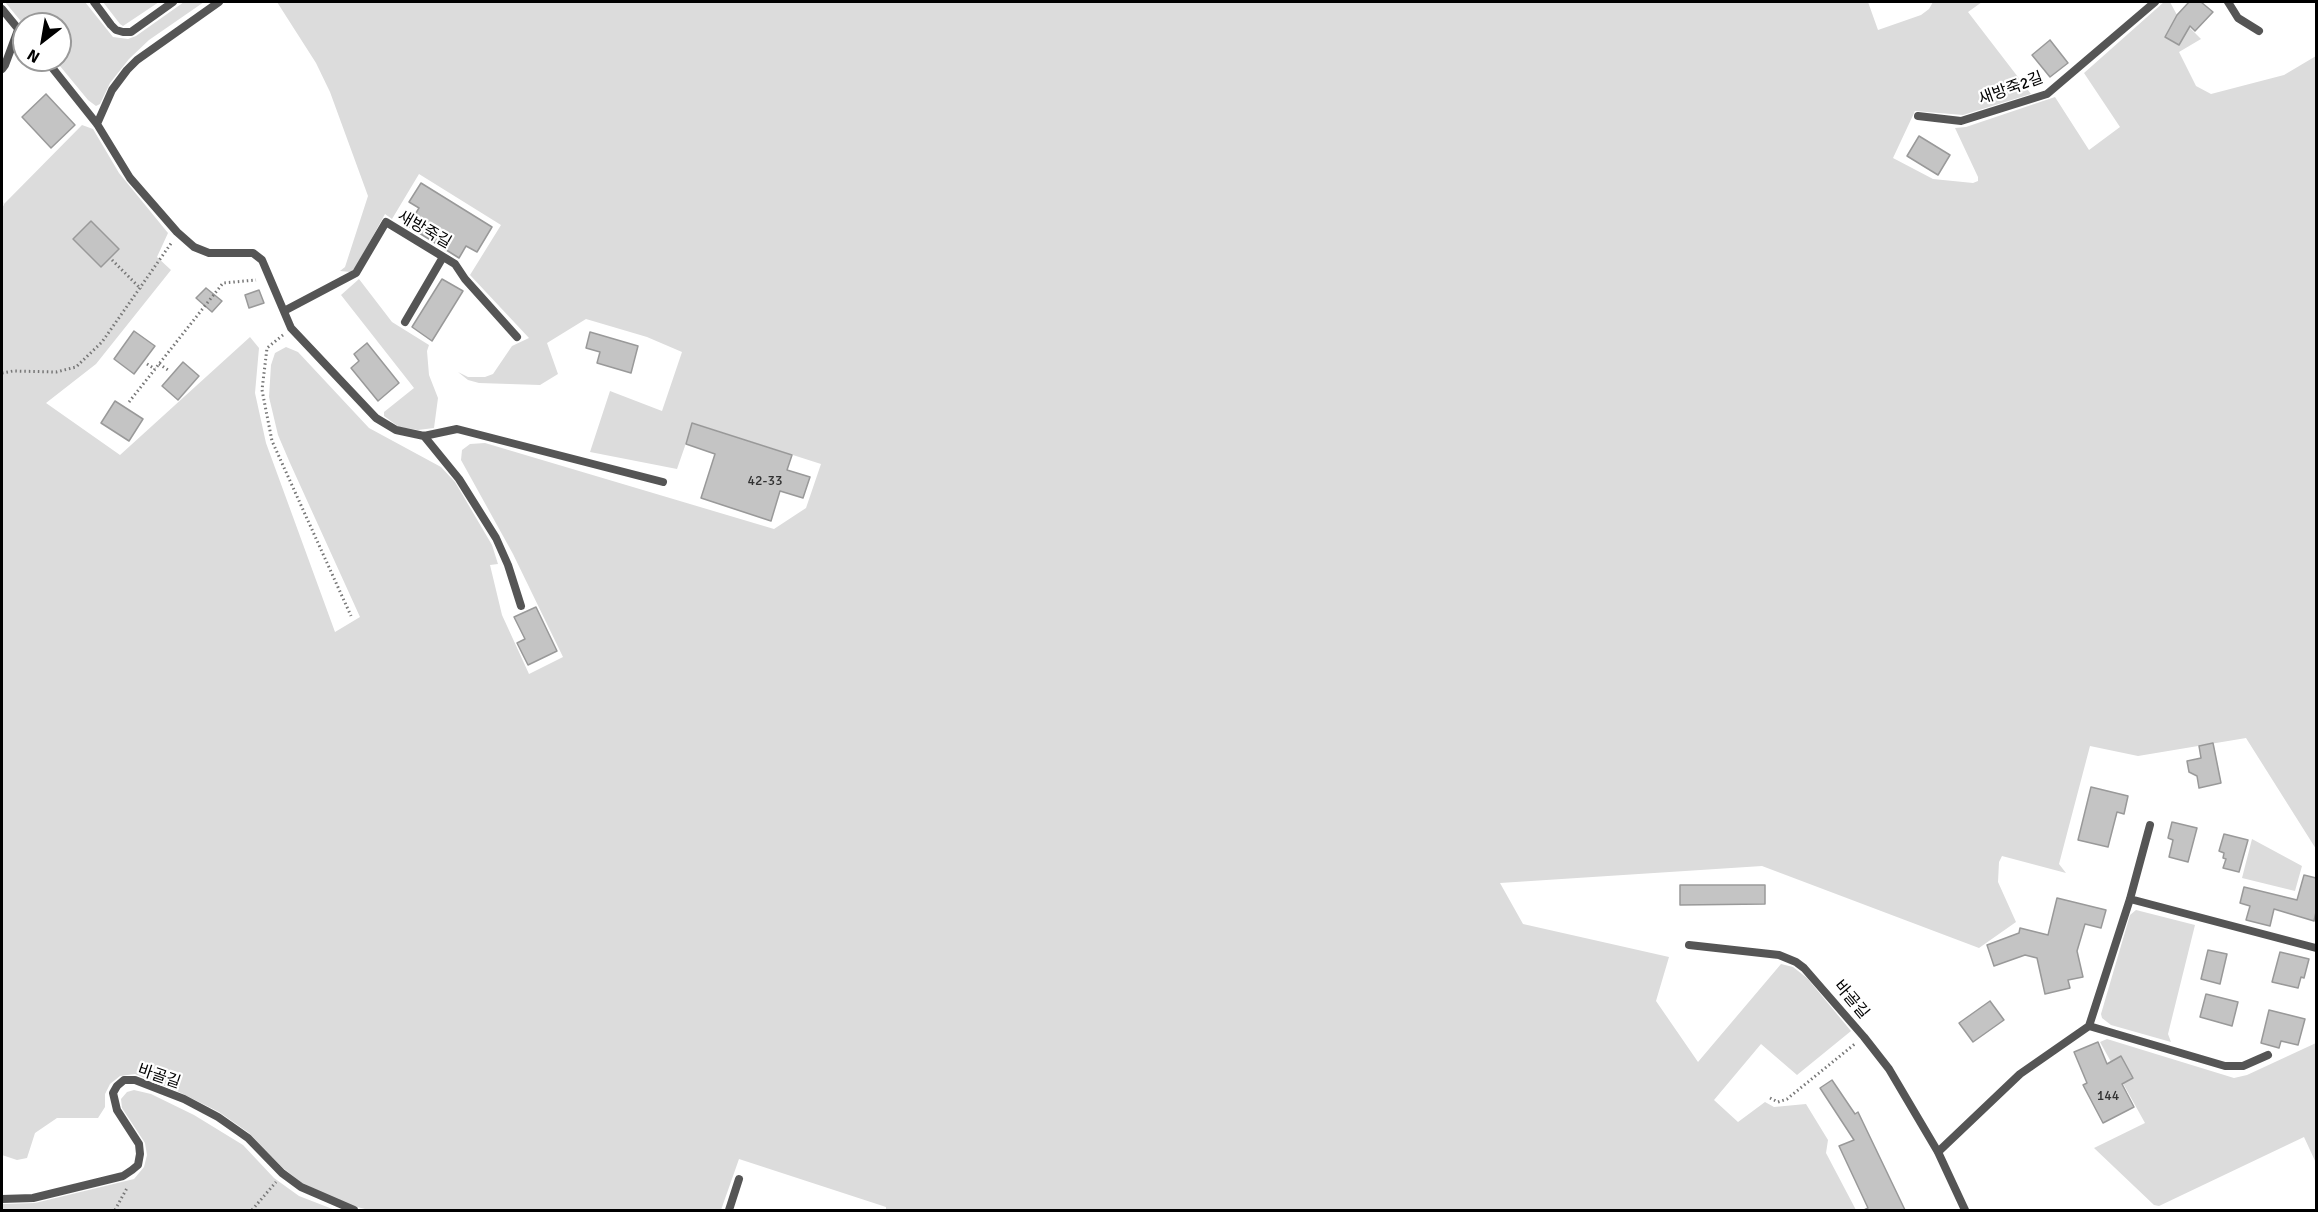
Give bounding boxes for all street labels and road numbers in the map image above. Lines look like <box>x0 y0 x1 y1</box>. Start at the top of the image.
street label: 새방죽2길 <box>1976 68 2046 110</box>
street label: 새방죽길 <box>394 207 454 253</box>
street label: 바골길 <box>1829 977 1873 1023</box>
street label: 바골길 <box>135 1061 183 1093</box>

